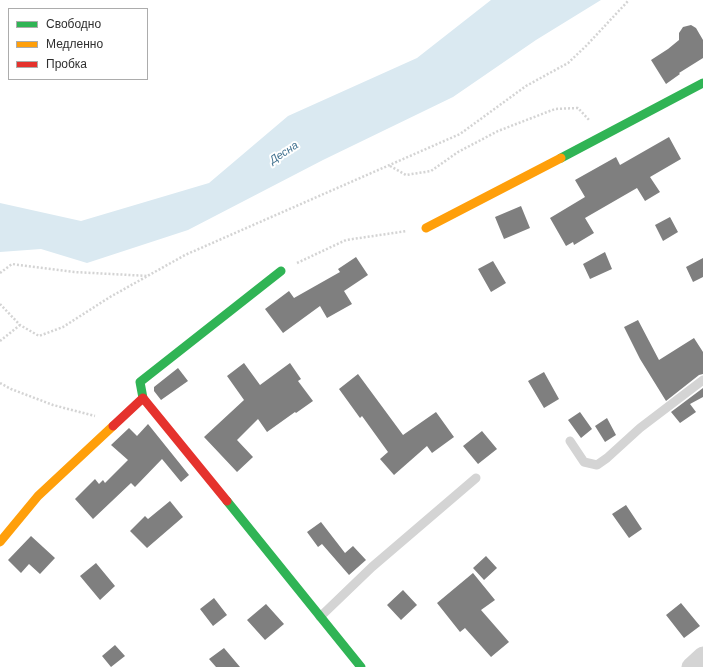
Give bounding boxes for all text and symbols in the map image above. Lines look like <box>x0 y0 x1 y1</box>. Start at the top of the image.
legend <box>8 8 148 80</box>
text: Свободно <box>46 17 101 31</box>
text: Медленно <box>46 37 103 51</box>
text: Пробка <box>46 57 87 71</box>
water label: Десна <box>267 139 301 167</box>

